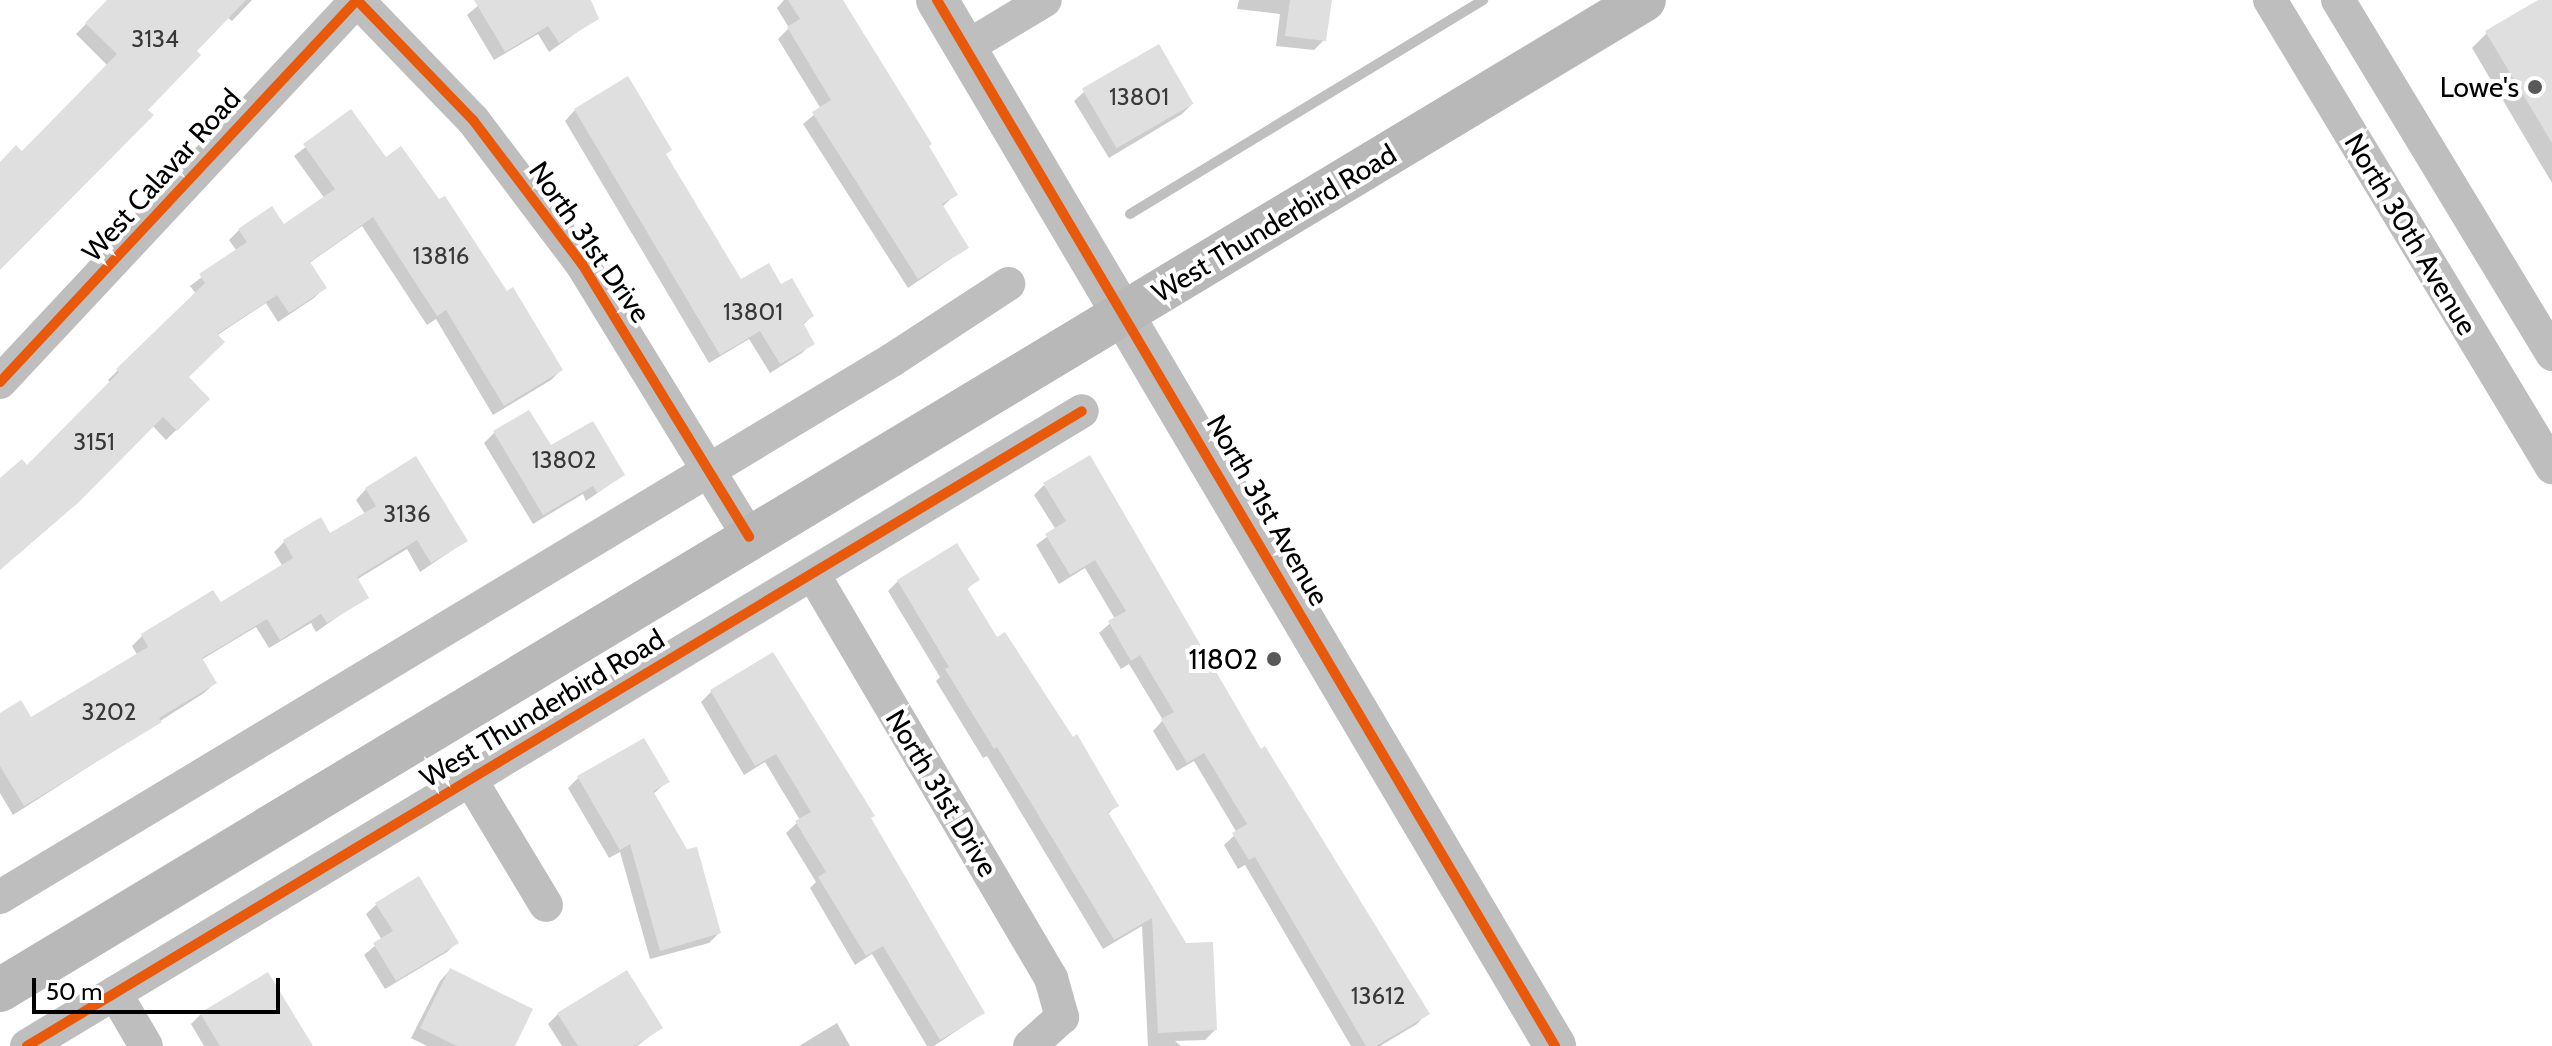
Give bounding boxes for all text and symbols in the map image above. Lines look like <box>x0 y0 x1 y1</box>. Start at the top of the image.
house number: 3134 <box>131 25 179 53</box>
place label: Lowe's <box>2440 70 2519 104</box>
marker: Lowe's <box>2526 78 2544 96</box>
street label: West Calavar Road <box>75 82 247 268</box>
house number: 13801 <box>1109 83 1169 111</box>
street label: North 30th Avenue <box>2338 127 2484 341</box>
street label: West Thunderbird Road <box>1146 137 1402 309</box>
street label: North 31st Drive <box>522 155 658 329</box>
house number: 13816 <box>413 242 469 270</box>
house number: 13801 <box>723 298 783 326</box>
street label: North 31st Avenue <box>1200 409 1336 611</box>
house number: 3151 <box>73 428 115 456</box>
house number: 13802 <box>532 446 596 474</box>
house number: 3136 <box>383 500 431 528</box>
street label: West Thunderbird Road <box>414 622 670 794</box>
place label: 11802 <box>1189 642 1258 676</box>
marker: 11802 <box>1265 650 1283 668</box>
house number: 3202 <box>82 698 136 726</box>
street label: North 31st Drive <box>879 703 1005 883</box>
scale bar <box>36 962 284 1012</box>
text: 50 m <box>46 977 102 1006</box>
house number: 13612 <box>1351 982 1405 1010</box>

